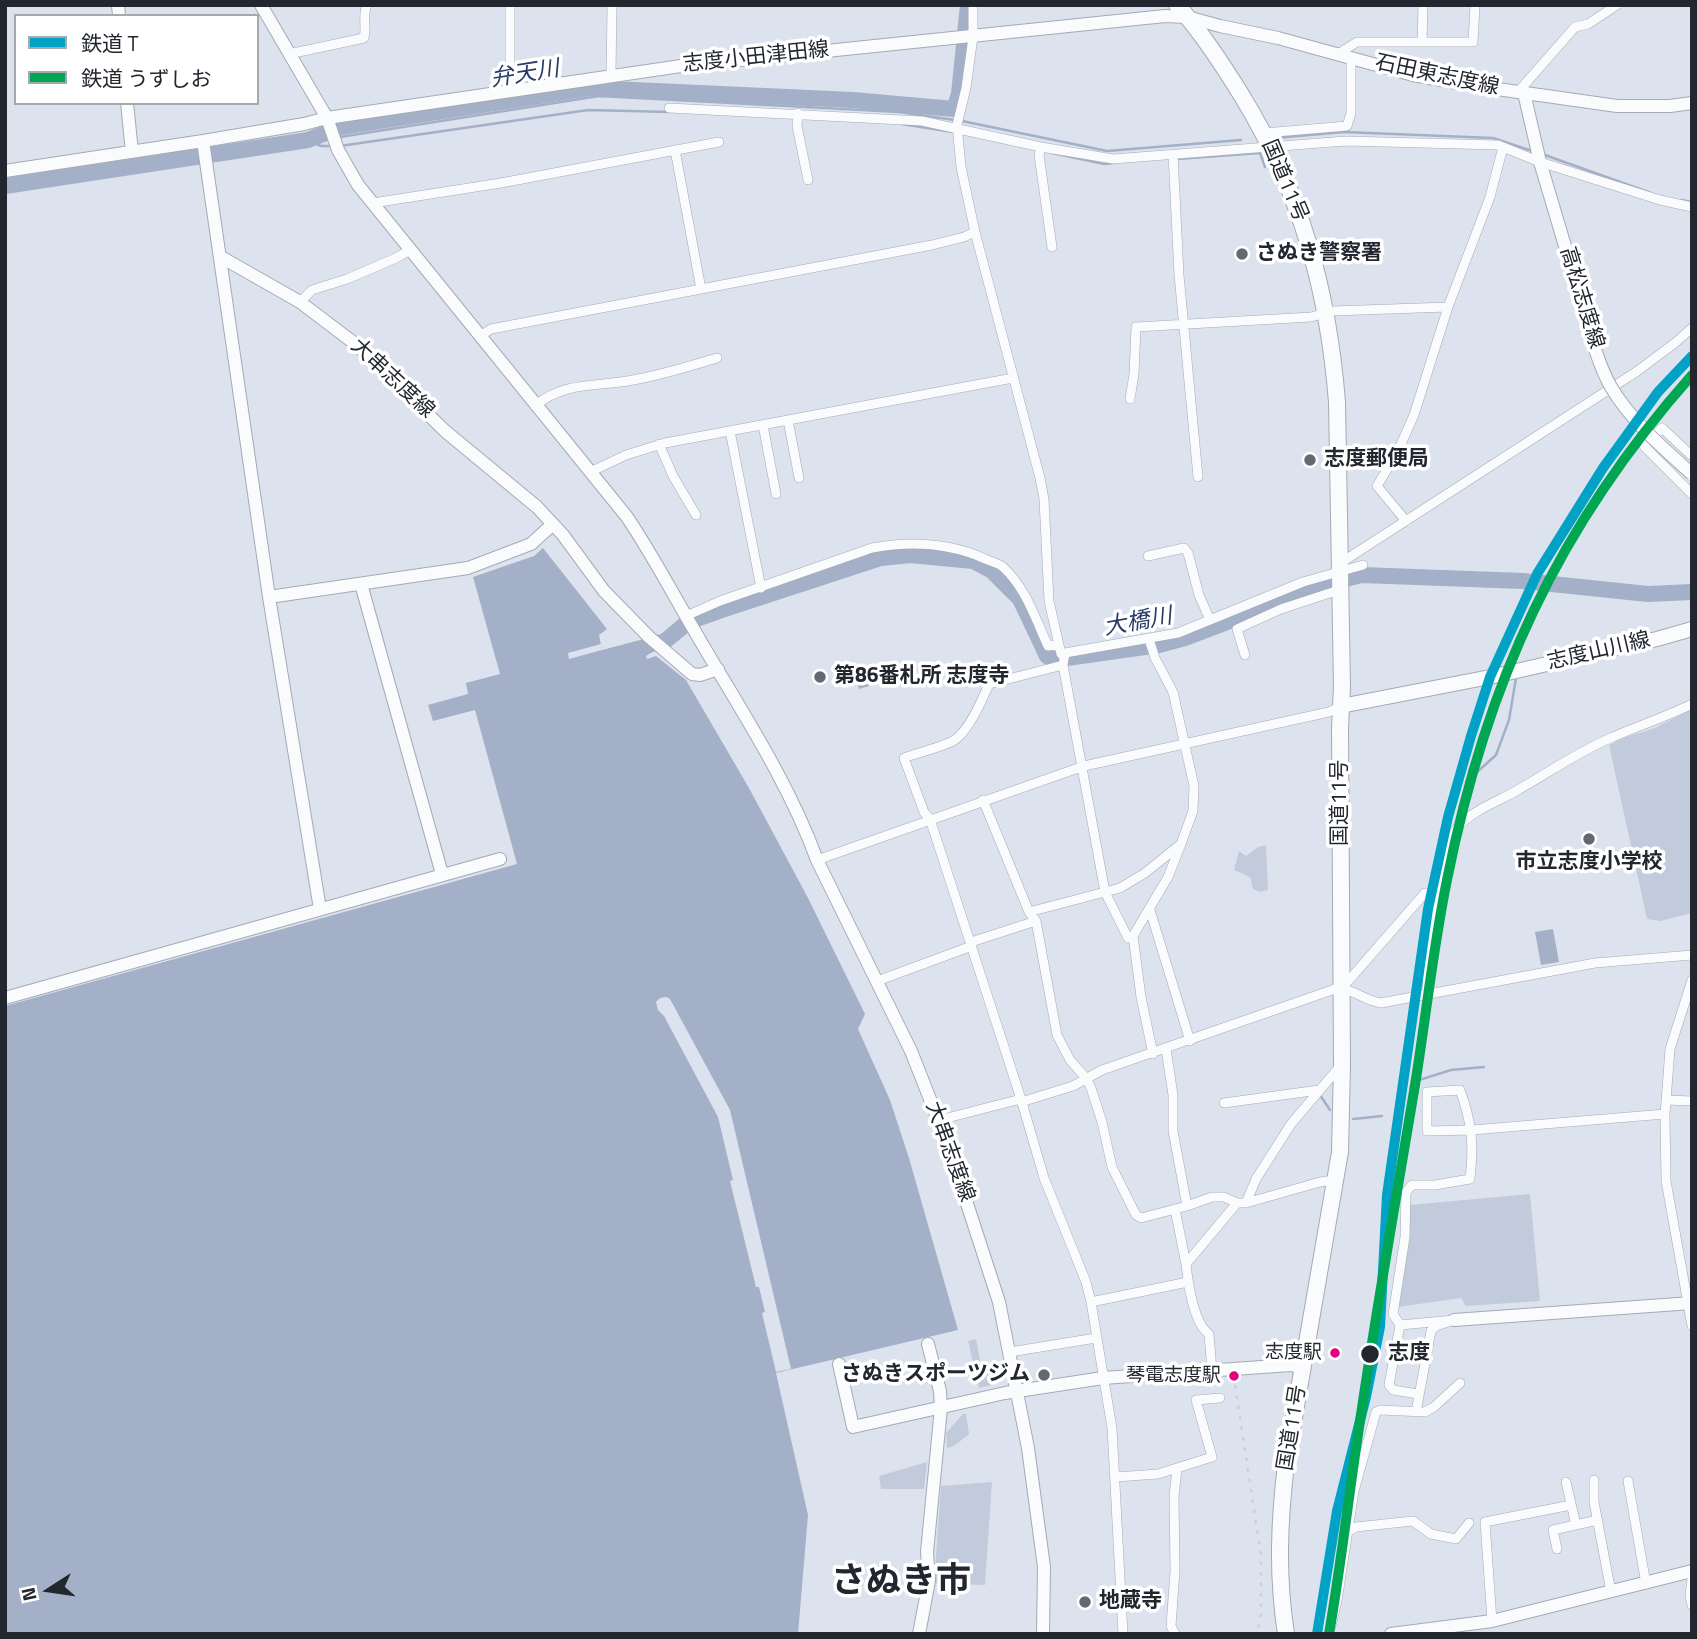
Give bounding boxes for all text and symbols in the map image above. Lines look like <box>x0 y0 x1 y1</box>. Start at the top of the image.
legend <box>14 14 259 105</box>
text: 鉄道 T <box>81 27 139 59</box>
street label: 志度小田津田線 <box>682 38 830 78</box>
street label: 石田東志度線 <box>1373 51 1501 101</box>
water label: 弁天川 <box>489 56 561 94</box>
text: 鉄道 うずしお <box>81 62 212 94</box>
street label: 国道11号 <box>1255 136 1313 226</box>
place label: さぬき警察署 <box>1256 241 1382 267</box>
street label: 高松志度線 <box>1554 244 1608 352</box>
marker: さぬき警察署 <box>1234 246 1250 262</box>
street label: 大串志度線 <box>345 334 439 424</box>
place label: 志度郵便局 <box>1324 447 1429 473</box>
marker: 志度郵便局 <box>1302 452 1318 468</box>
water label: 大橋川 <box>1102 603 1174 643</box>
street label: 志度山川線 <box>1545 628 1653 676</box>
place label: 第86番札所 志度寺 <box>834 664 1009 690</box>
marker: 第86番札所 志度寺 <box>812 669 828 685</box>
street label: 国道11号 <box>1328 760 1354 846</box>
marker: 市立志度小学校 <box>1581 831 1597 847</box>
place label: 市立志度小学校 <box>1516 850 1662 876</box>
street label: 大串志度線 <box>919 1098 979 1206</box>
place label: 志度 <box>1388 1341 1430 1367</box>
place label: 志度駅 <box>1265 1342 1322 1364</box>
marker: 志度 <box>1359 1343 1381 1365</box>
marker: 志度駅 <box>1328 1346 1342 1360</box>
place label: さぬきスポーツジム <box>841 1362 1030 1388</box>
place label: 琴電志度駅 <box>1126 1365 1221 1387</box>
marker: さぬきスポーツジム <box>1036 1367 1052 1383</box>
marker: 琴電志度駅 <box>1227 1369 1241 1383</box>
street label: 国道11号 <box>1274 1383 1312 1473</box>
north arrow <box>14 1555 84 1625</box>
district label: さぬき市 <box>831 1562 971 1604</box>
text: N <box>12 1585 44 1604</box>
place label: 地蔵寺 <box>1099 1589 1162 1615</box>
marker: 地蔵寺 <box>1077 1594 1093 1610</box>

